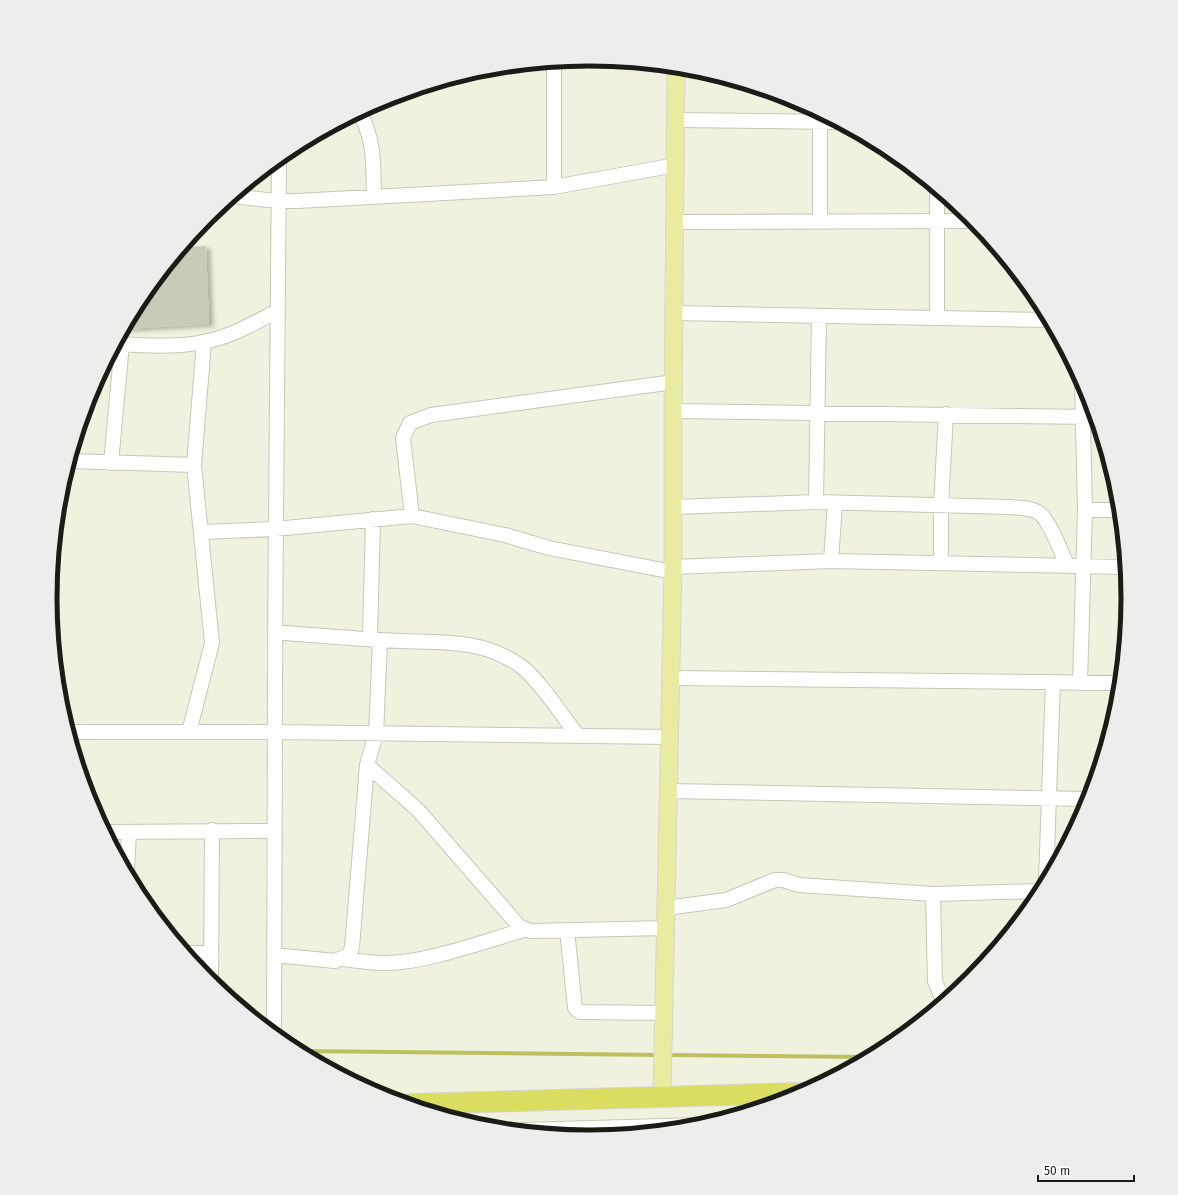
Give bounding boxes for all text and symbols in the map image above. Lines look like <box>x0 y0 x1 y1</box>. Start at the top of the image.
scale bar <box>1038 1157 1134 1183</box>
text: 50 m <box>1044 1164 1070 1178</box>

